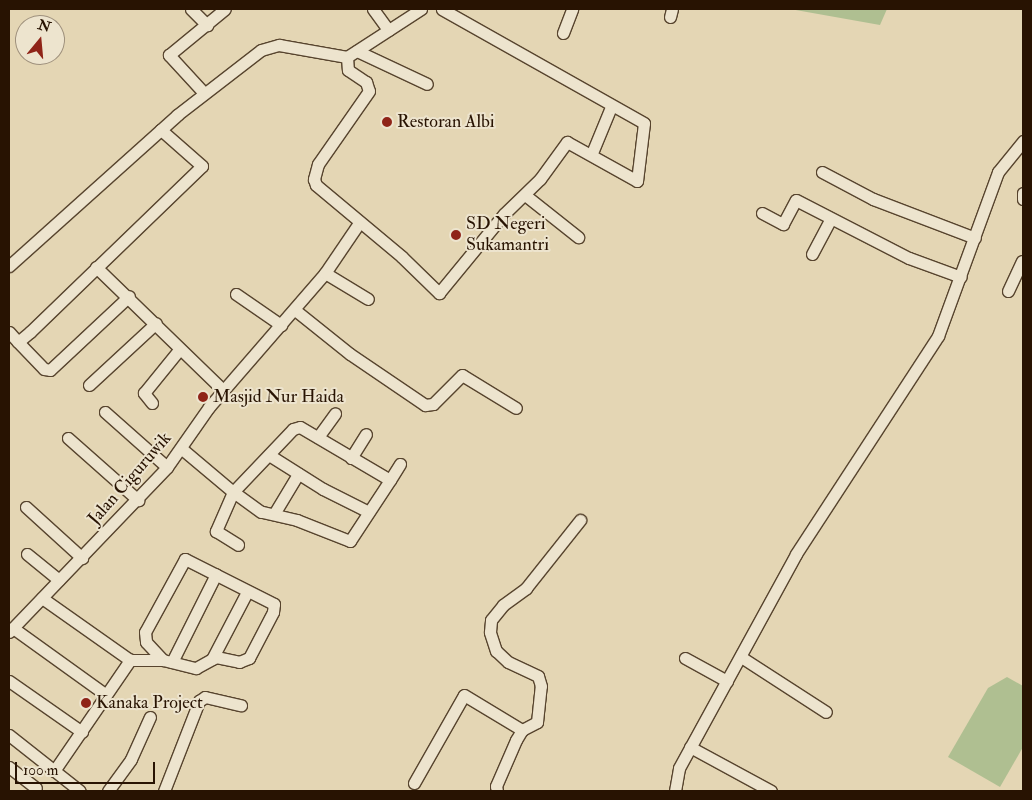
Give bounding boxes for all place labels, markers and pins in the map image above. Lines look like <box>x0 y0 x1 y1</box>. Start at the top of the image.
place label: Restoran Albi <box>397 111 495 133</box>
marker: Restoran Albi <box>381 116 393 128</box>
place label: SD Negeri Sukamantri <box>466 214 549 256</box>
marker: SD Negeri Sukamantri <box>450 229 462 241</box>
place label: Masjid Nur Haida <box>213 386 344 408</box>
marker: Masjid Nur Haida <box>197 391 209 403</box>
place label: Kanaka Project <box>96 692 203 714</box>
marker: Kanaka Project <box>80 697 92 709</box>

